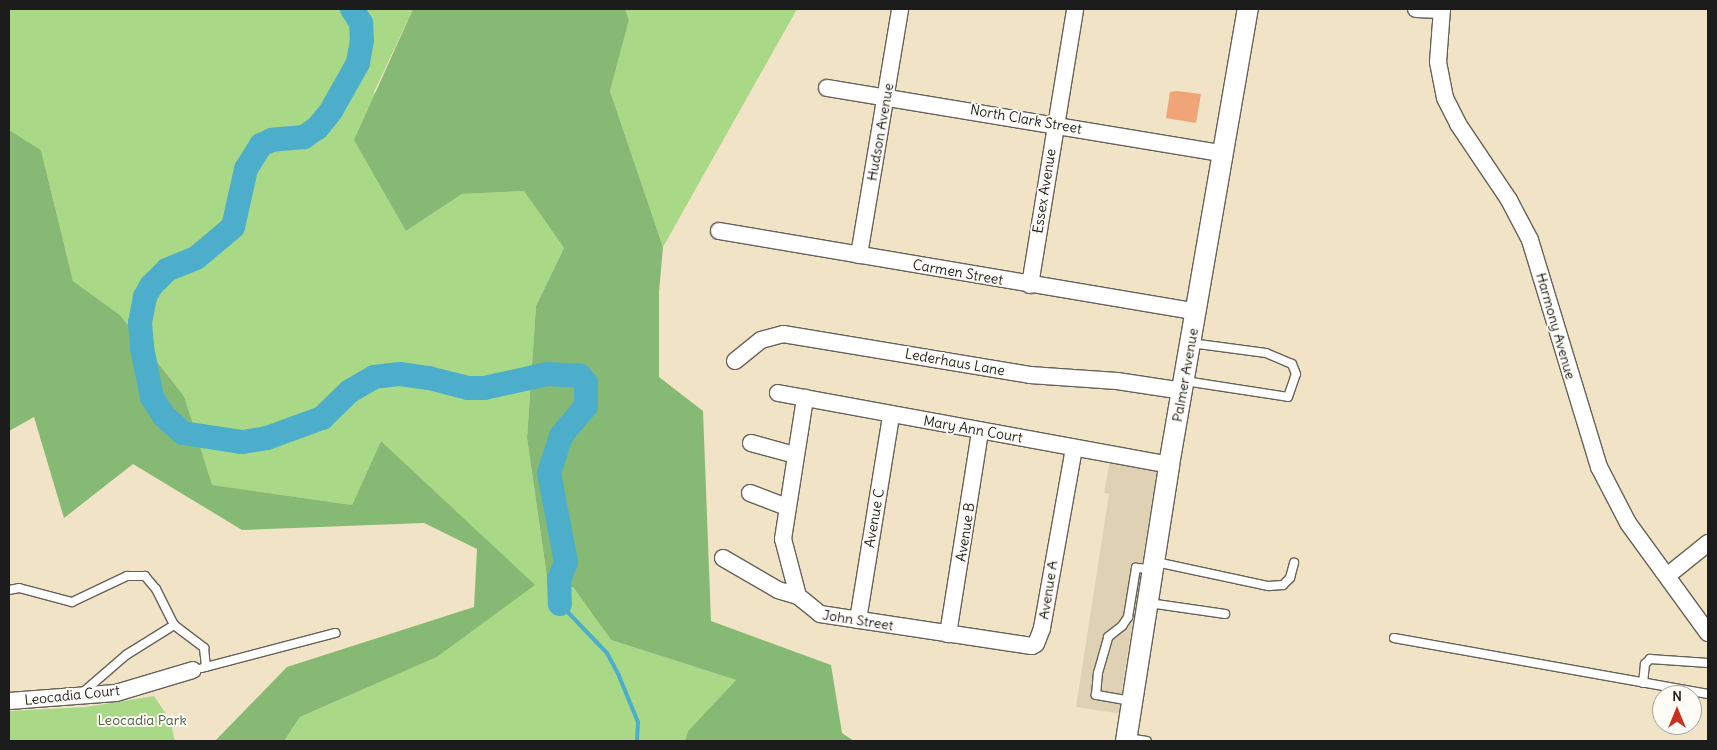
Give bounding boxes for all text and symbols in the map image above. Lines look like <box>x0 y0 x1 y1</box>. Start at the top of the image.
street label: Hudson Avenue <box>863 82 897 182</box>
street label: North Clark Street <box>969 101 1083 137</box>
street label: Essex Avenue <box>1029 147 1059 235</box>
street label: Carmen Street <box>912 256 1004 288</box>
street label: Harmony Avenue <box>1533 271 1579 381</box>
street label: Palmer Avenue <box>1168 327 1202 423</box>
street label: Lederhaus Lane <box>904 345 1006 379</box>
street label: Mary Ann Court <box>922 412 1024 446</box>
street label: Avenue C <box>861 487 887 549</box>
street label: Avenue B <box>952 501 978 563</box>
street label: Avenue A <box>1035 559 1061 621</box>
street label: John Street <box>821 606 895 634</box>
street label: Leocadia Court <box>23 682 121 708</box>
north arrow <box>1652 685 1702 735</box>
text: N <box>1672 687 1682 705</box>
park label: Leocadia Park <box>97 712 187 728</box>

